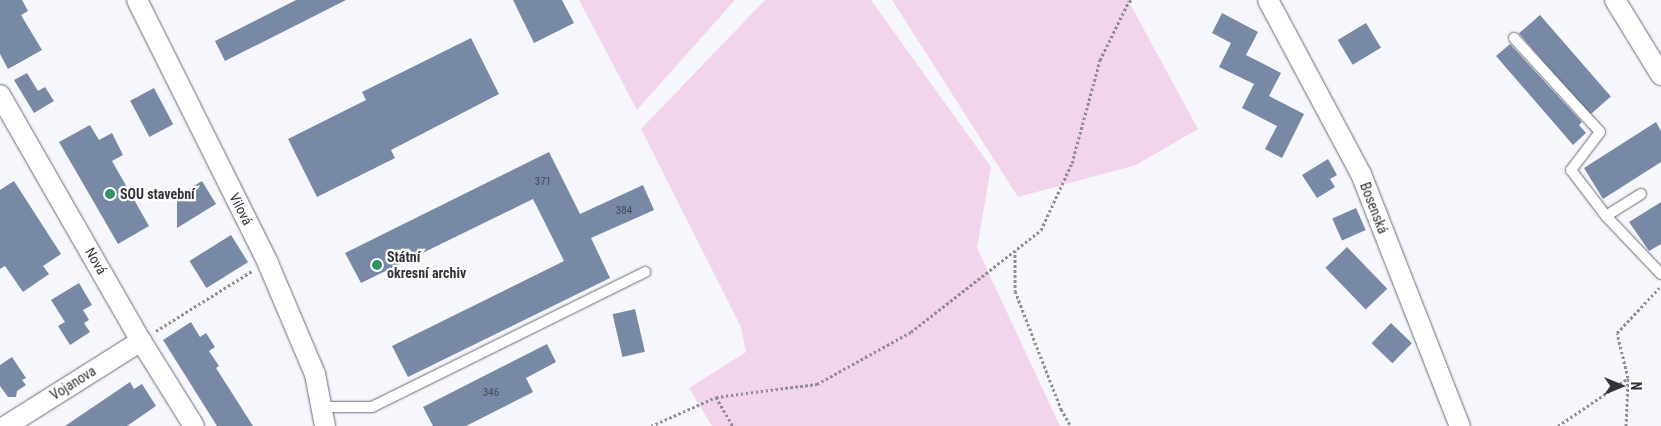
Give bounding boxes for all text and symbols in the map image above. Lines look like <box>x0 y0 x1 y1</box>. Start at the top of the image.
house number: 371 <box>535 175 551 189</box>
street label: Bosenská <box>1357 180 1391 236</box>
place label: SOU stavební <box>120 186 195 202</box>
marker: SOU stavební <box>104 188 116 200</box>
street label: Vilová <box>226 190 256 228</box>
house number: 384 <box>616 204 632 218</box>
street label: Nová <box>82 245 110 277</box>
place label: Státní okresní archiv <box>387 249 466 282</box>
marker: Státní okresní archiv <box>371 259 383 271</box>
north arrow <box>1596 361 1646 411</box>
street label: Vojanova <box>47 362 99 404</box>
text: N <box>1628 382 1644 390</box>
house number: 346 <box>483 386 499 400</box>

